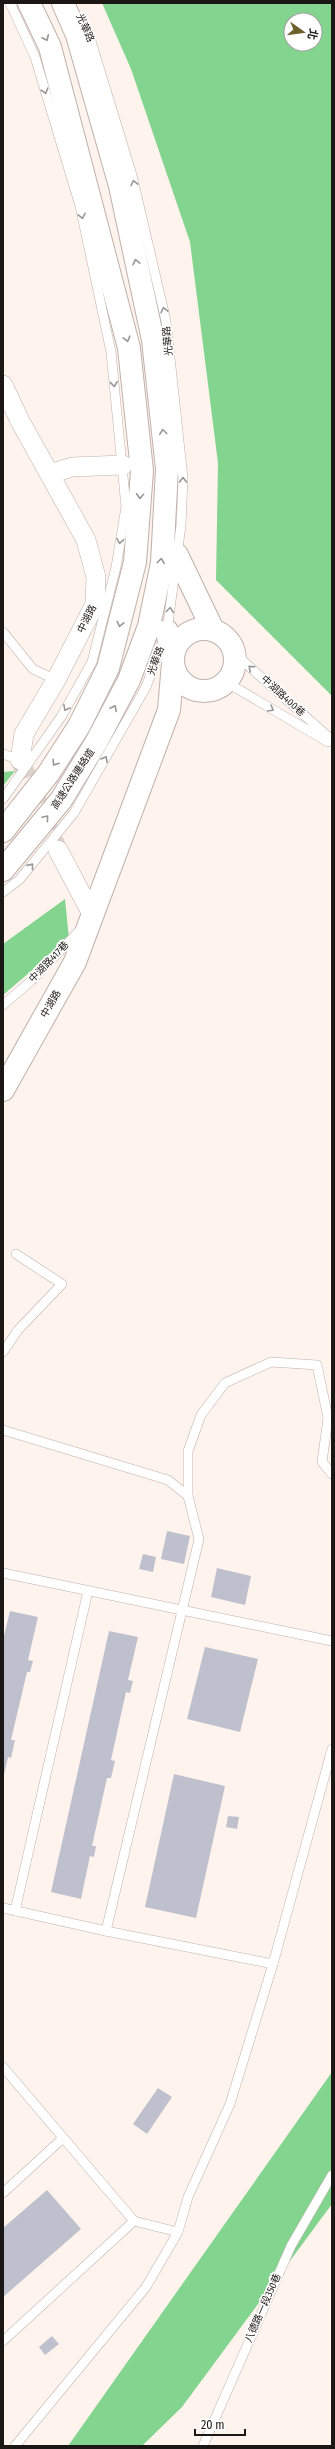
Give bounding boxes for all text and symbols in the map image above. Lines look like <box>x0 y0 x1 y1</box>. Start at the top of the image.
street label: 光華路 <box>73 12 97 44</box>
north arrow <box>283 12 323 52</box>
text: 北 <box>305 27 320 41</box>
one-way arrow <box>41 34 49 42</box>
one-way arrow <box>40 87 49 94</box>
one-way arrow <box>130 180 139 187</box>
one-way arrow <box>78 213 86 219</box>
one-way arrow <box>132 259 140 265</box>
one-way arrow <box>160 306 168 313</box>
street label: 光華路 <box>160 325 176 357</box>
one-way arrow <box>122 336 131 343</box>
one-way arrow <box>110 381 119 388</box>
one-way arrow <box>159 429 168 435</box>
one-way arrow <box>179 477 187 483</box>
one-way arrow <box>136 493 145 499</box>
one-way arrow <box>116 538 125 545</box>
one-way arrow <box>157 558 166 564</box>
street label: 中湖路 <box>75 603 99 635</box>
one-way arrow <box>165 607 174 613</box>
one-way arrow <box>117 621 125 628</box>
street label: 光華路 <box>145 645 167 677</box>
one-way arrow <box>248 665 255 672</box>
street label: 中湖路400巷 <box>258 673 308 719</box>
one-way arrow <box>63 704 71 711</box>
one-way arrow <box>267 704 274 711</box>
one-way arrow <box>110 705 117 712</box>
street label: 高速公路連絡道 <box>49 746 97 812</box>
one-way arrow <box>100 756 107 763</box>
one-way arrow <box>52 759 60 766</box>
one-way arrow <box>41 816 48 823</box>
one-way arrow <box>26 863 33 870</box>
street label: 中湖路417巷 <box>27 939 71 985</box>
street label: 中湖路 <box>38 988 64 1020</box>
street label: 八德路一段350巷 <box>242 2272 284 2344</box>
scale bar <box>195 2411 245 2437</box>
text: 20 m <box>201 2418 225 2432</box>

